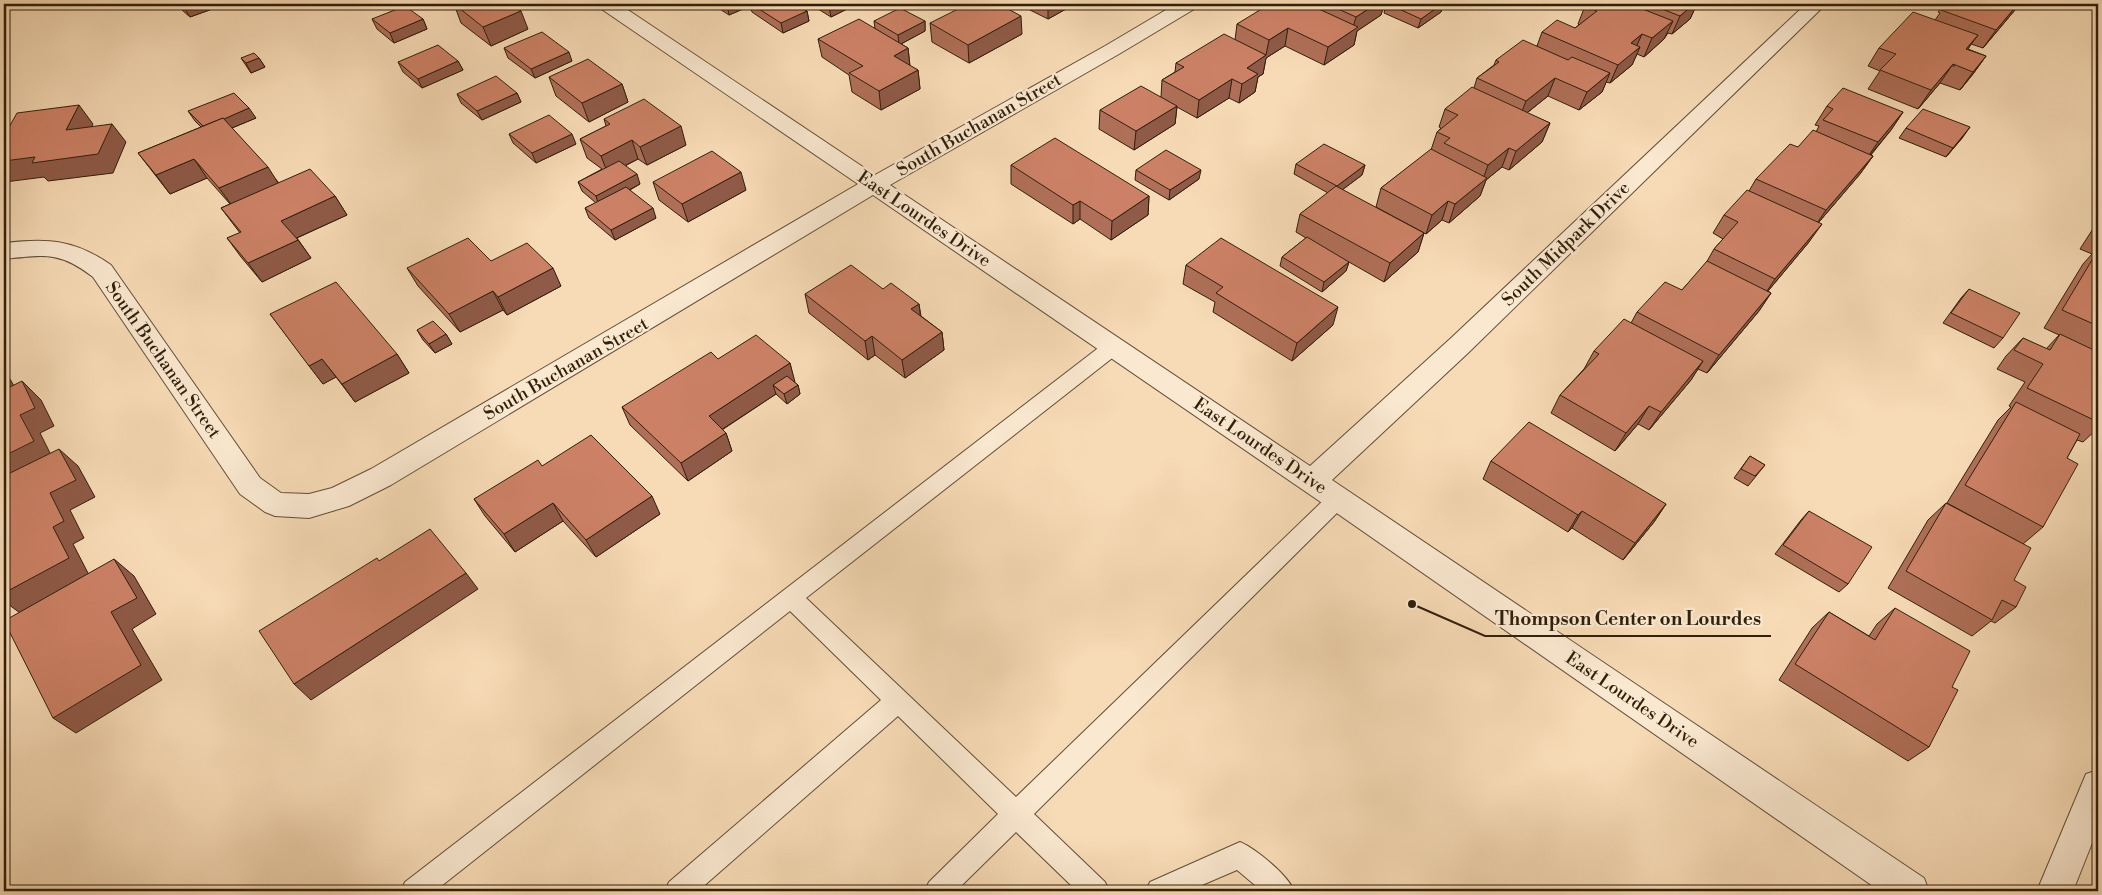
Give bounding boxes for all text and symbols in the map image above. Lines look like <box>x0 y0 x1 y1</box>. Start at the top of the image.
street label: South Buchanan Street <box>892 68 1066 182</box>
street label: East Lourdes Drive <box>853 166 995 272</box>
street label: South Midpark Drive <box>1497 177 1635 311</box>
street label: South Buchanan Street <box>100 277 226 444</box>
street label: South Buchanan Street <box>479 312 653 426</box>
street label: East Lourdes Drive <box>1189 393 1331 499</box>
callout: Thompson Center on Lourdes <box>1485 602 1771 636</box>
text: Thompson Center on Lourdes <box>1495 607 1761 631</box>
street label: East Lourdes Drive <box>1561 647 1703 753</box>

